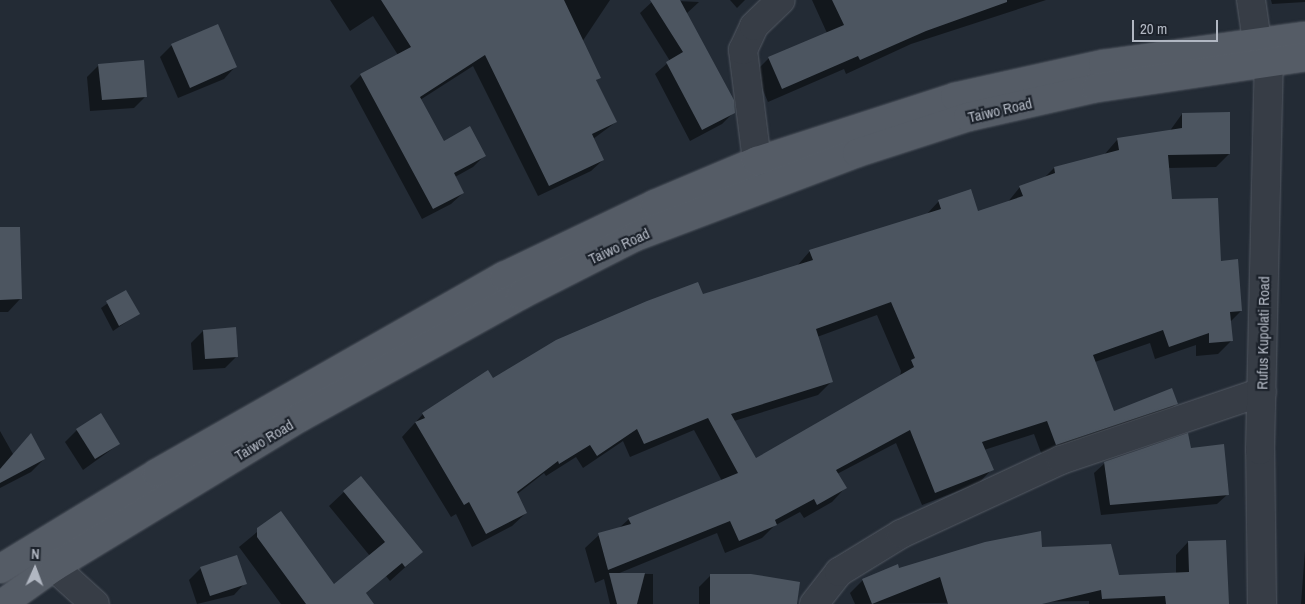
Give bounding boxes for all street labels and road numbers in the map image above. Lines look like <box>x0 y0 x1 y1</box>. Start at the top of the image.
street label: Taiwo Road <box>966 94 1034 126</box>
street label: Taiwo Road <box>586 224 652 268</box>
street label: Rufus Kupolati Road <box>1253 276 1273 390</box>
street label: Taiwo Road <box>231 415 297 465</box>

